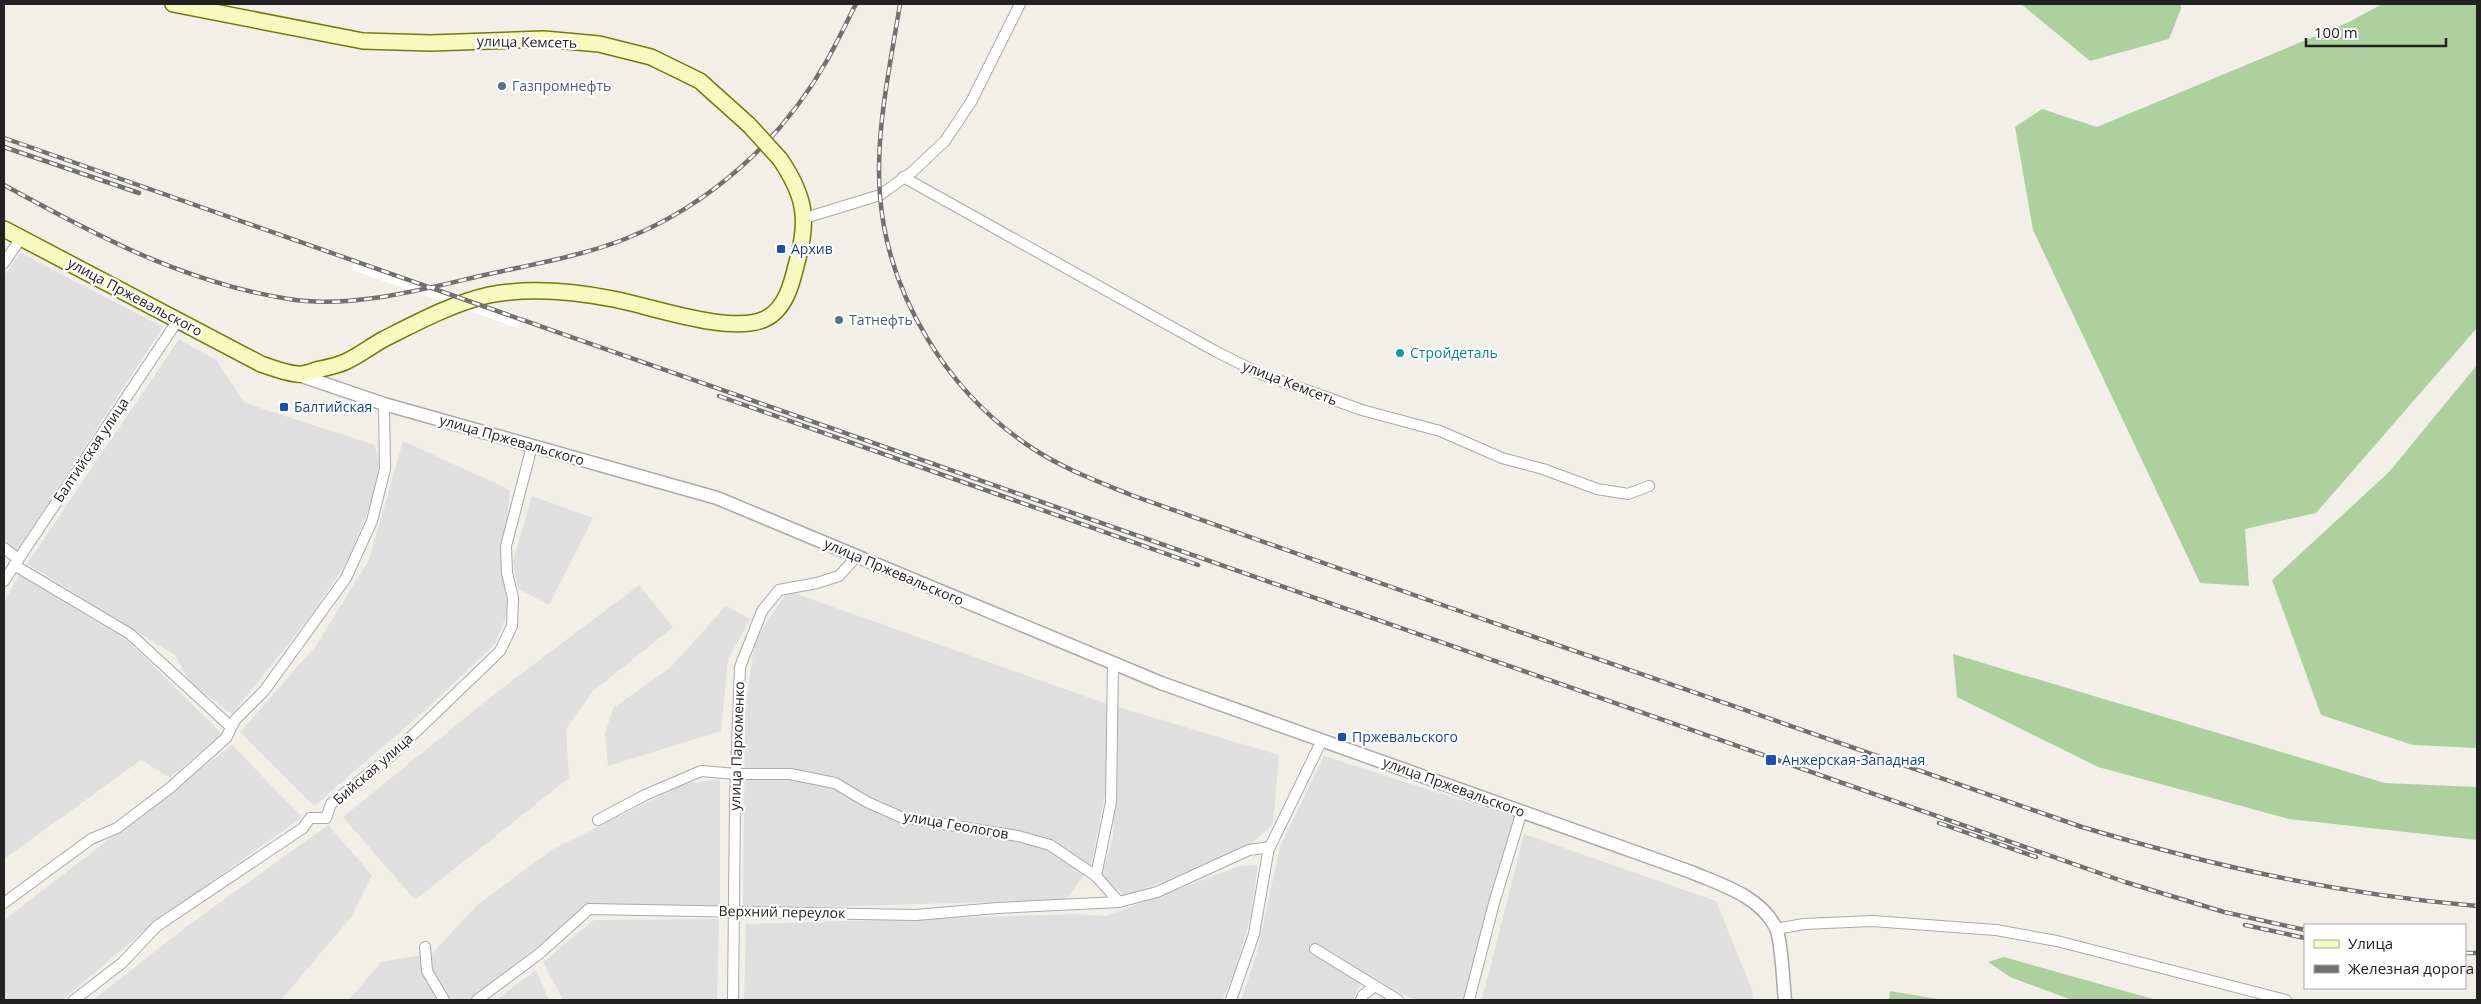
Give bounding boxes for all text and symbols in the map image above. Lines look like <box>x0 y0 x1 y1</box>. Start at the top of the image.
scale bar <box>2306 15 2446 47</box>
text: 100 m <box>2314 22 2358 42</box>
street label: улица Кемсеть <box>477 31 577 52</box>
place label: Газпромнефть <box>512 76 611 95</box>
marker: Газпромнефть <box>496 80 508 92</box>
place label: Архив <box>791 239 833 258</box>
marker: Архив <box>775 243 787 255</box>
street label: улица Пржевальского <box>65 253 206 340</box>
place label: Татнефть <box>849 310 913 329</box>
marker: Татнефть <box>833 314 845 326</box>
place label: Стройдеталь <box>1410 343 1498 362</box>
marker: Стройдеталь <box>1394 347 1406 359</box>
street label: улица Кемсеть <box>1240 356 1340 409</box>
street label: Балтийская улица <box>49 394 133 506</box>
place label: Балтийская <box>294 397 372 416</box>
marker: Балтийская <box>278 401 290 413</box>
street label: улица Пржевальского <box>437 410 587 469</box>
street label: улица Пржевальского <box>821 534 967 610</box>
street label: улица Пархоменко <box>725 681 748 811</box>
place label: Пржевальского <box>1352 727 1458 746</box>
street label: Бийская улица <box>329 729 417 809</box>
marker: Пржевальского <box>1336 731 1348 743</box>
place label: Анжерская-Западная <box>1782 750 1925 769</box>
street label: улица Пржевальского <box>1380 752 1528 821</box>
marker: Анжерская-Западная <box>1764 753 1778 767</box>
street label: улица Геологов <box>902 806 1010 843</box>
street label: Верхний переулок <box>718 901 846 922</box>
legend <box>2304 924 2466 989</box>
text: Улица <box>2348 933 2393 953</box>
text: Железная дорога <box>2348 958 2474 978</box>

